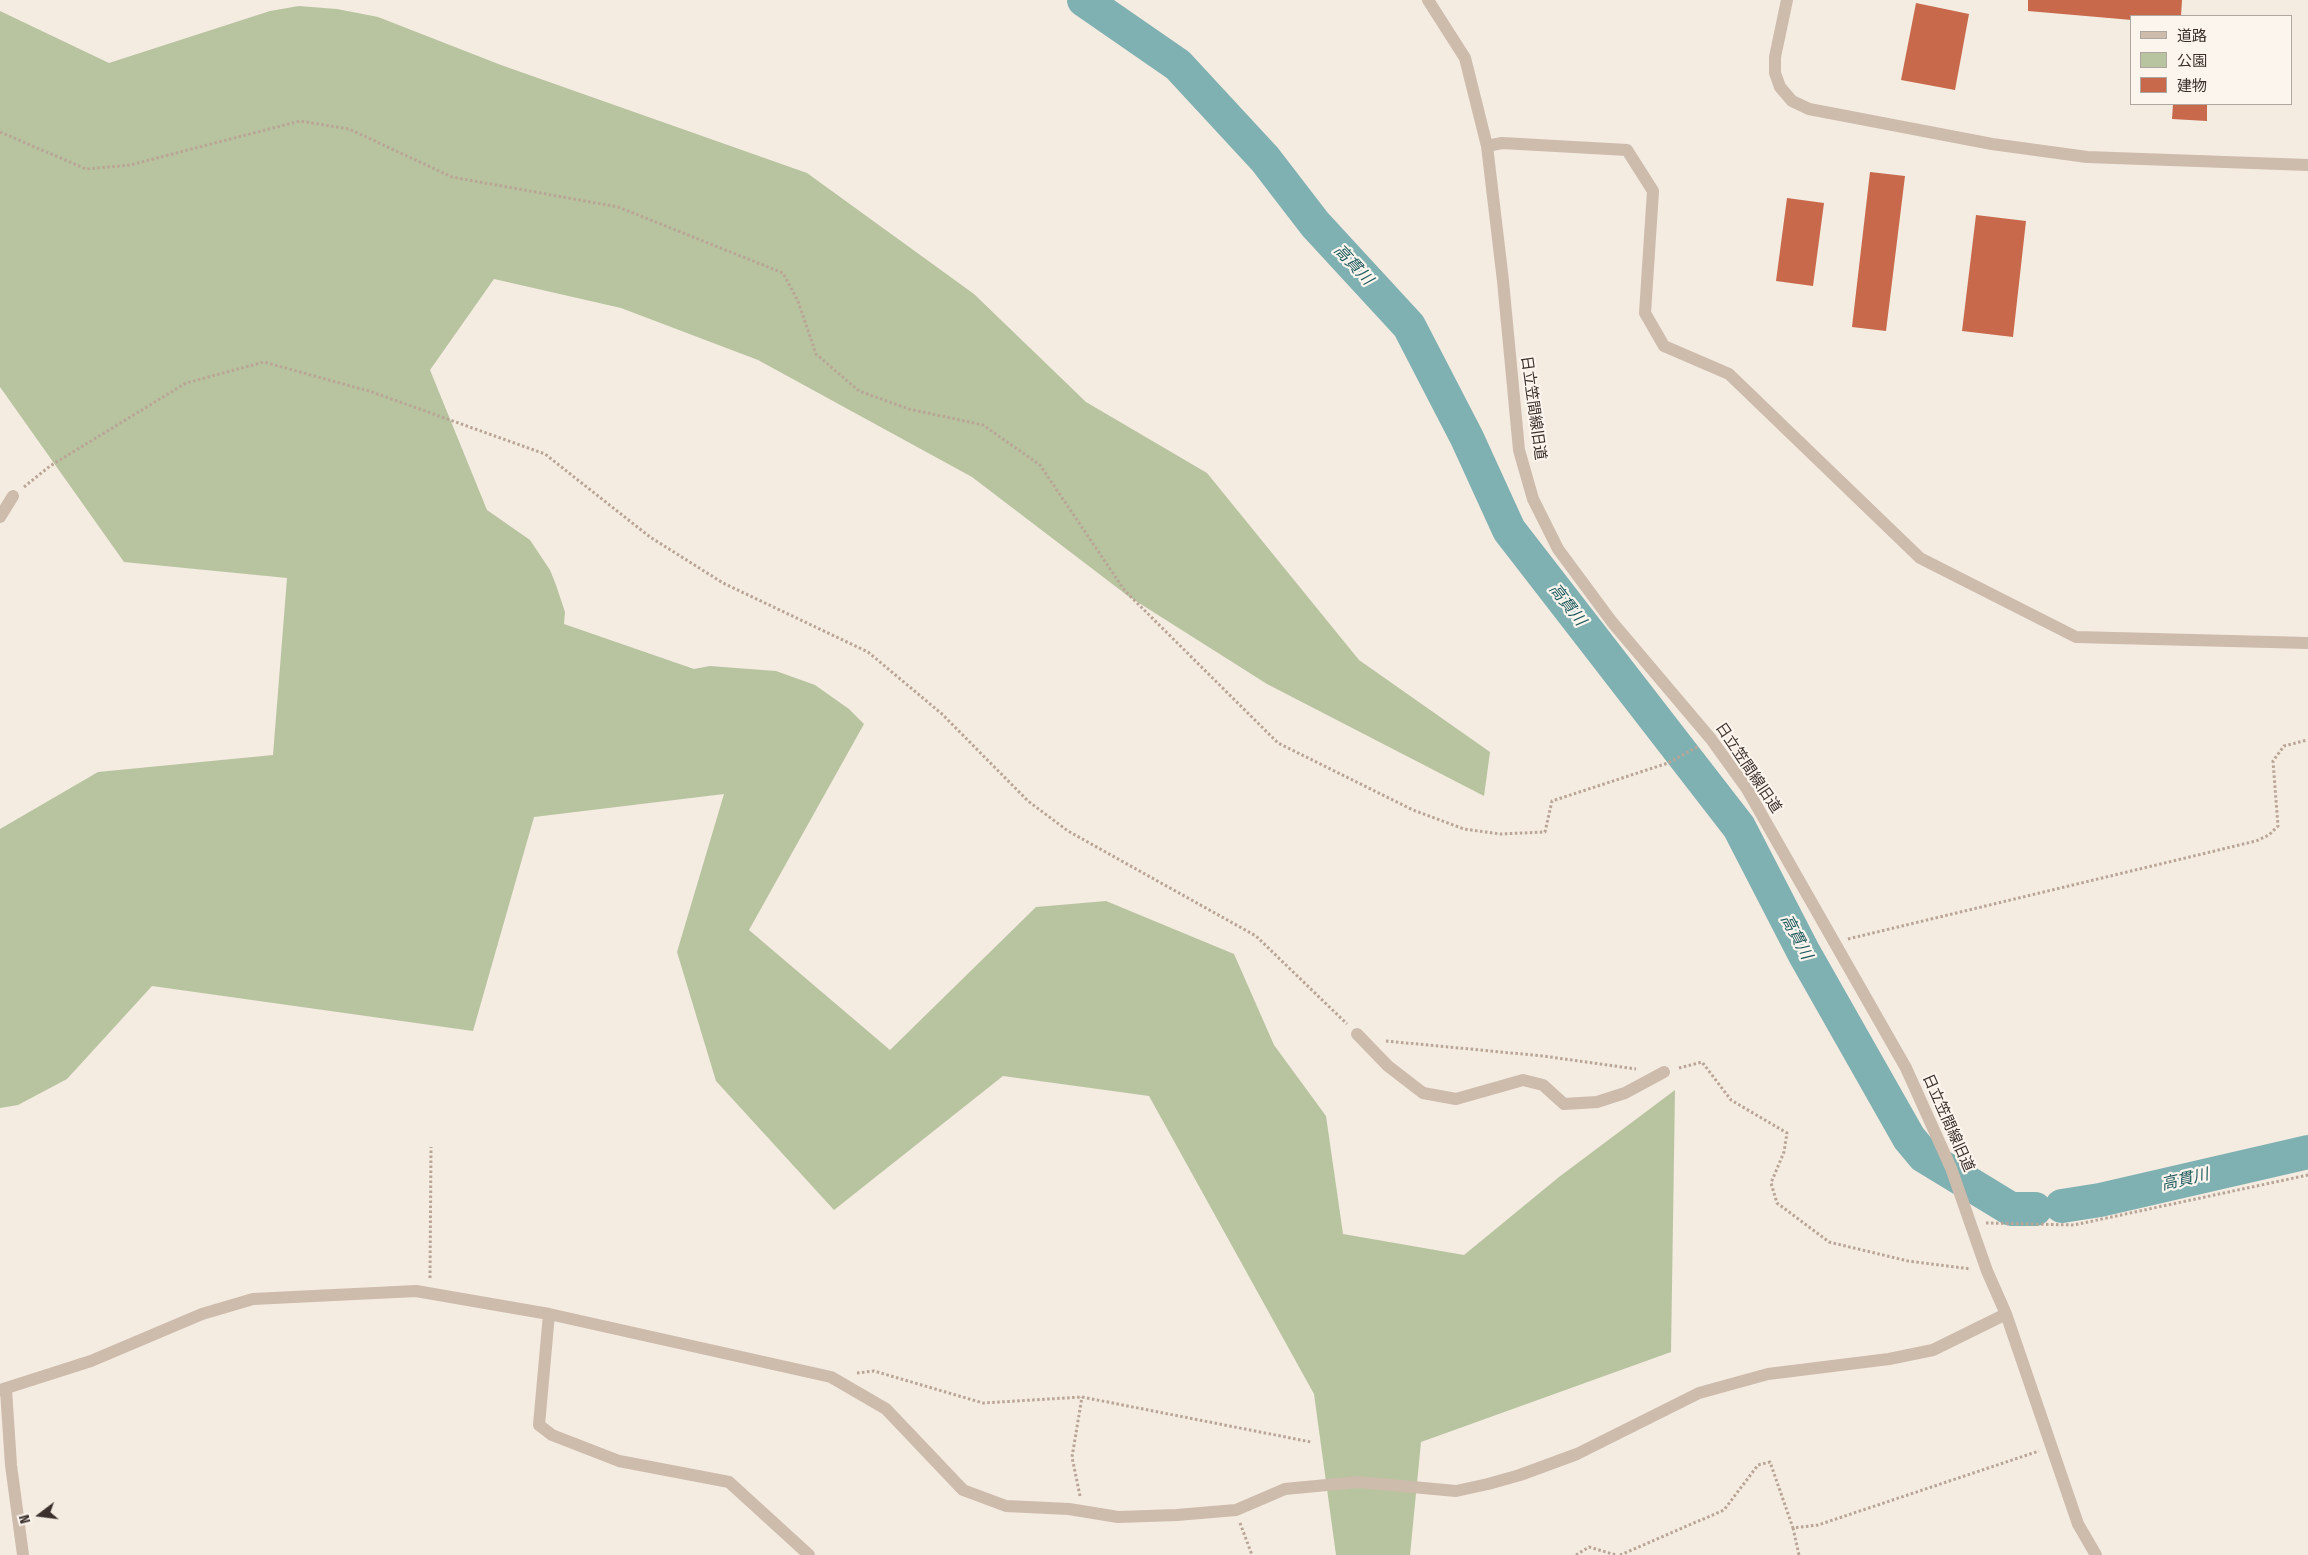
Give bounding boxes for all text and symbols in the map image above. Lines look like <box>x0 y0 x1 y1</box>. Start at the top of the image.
legend <box>2130 15 2293 105</box>
text: 道路 <box>2177 27 2207 45</box>
text: 公園 <box>2177 52 2207 70</box>
text: 建物 <box>2177 77 2207 95</box>
water label: 高貫川 <box>1330 241 1376 289</box>
street label: 日立笠間線旧道 <box>1517 355 1549 461</box>
water label: 高貫川 <box>1545 580 1589 630</box>
street label: 日立笠間線旧道 <box>1711 719 1785 817</box>
water label: 高貫川 <box>1776 911 1816 963</box>
street label: 日立笠間線旧道 <box>1918 1071 1978 1175</box>
water label: 高貫川 <box>2159 1165 2211 1195</box>
north arrow <box>15 1490 65 1540</box>
text: N <box>16 1513 34 1525</box>

